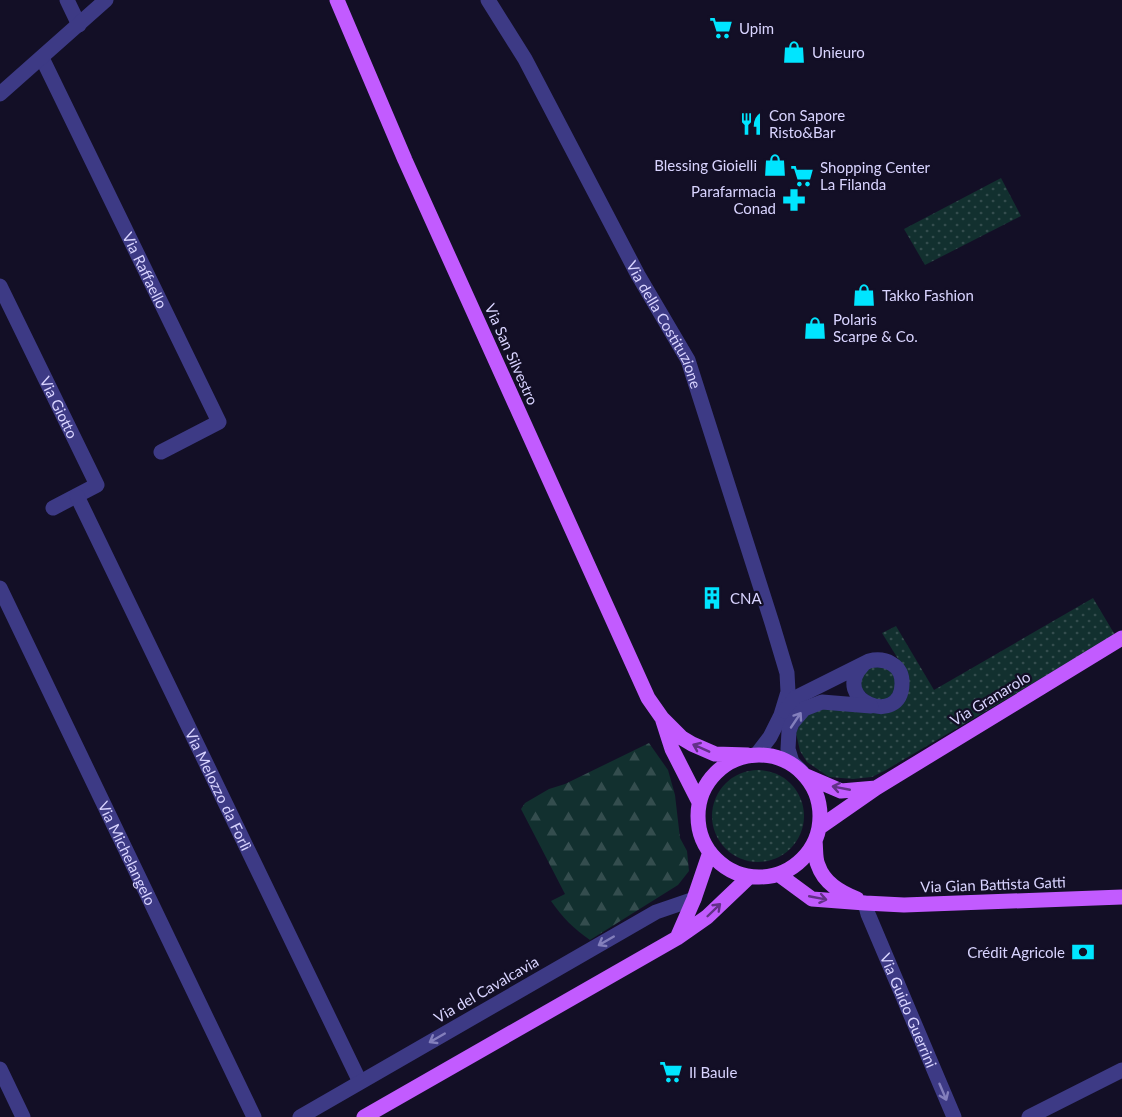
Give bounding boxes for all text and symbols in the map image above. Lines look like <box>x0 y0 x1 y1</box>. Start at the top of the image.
supermarket icon: Upim <box>708 15 734 41</box>
place label: Upim <box>739 19 774 37</box>
shop icon: Unieuro <box>781 39 807 65</box>
place label: Unieuro <box>812 43 865 61</box>
place label: Con Sapore Risto&Bar <box>769 106 845 141</box>
restaurant icon: Con Sapore Risto&Bar <box>738 111 764 137</box>
shop icon: Blessing Gioielli <box>762 152 788 178</box>
place label: Blessing Gioielli <box>654 156 757 174</box>
place label: Shopping Center La Filanda <box>820 158 931 193</box>
supermarket icon: Shopping Center La Filanda <box>789 163 815 189</box>
place label: Parafarmacia Conad <box>691 182 776 217</box>
pharmacy icon: Parafarmacia Conad <box>781 187 807 213</box>
street label: Via Raffaello <box>119 229 171 311</box>
street label: Via della Costituzione <box>623 258 706 391</box>
shop icon: Takko Fashion <box>851 282 877 308</box>
place label: Takko Fashion <box>882 286 974 304</box>
street label: Via San Silvestro <box>482 301 542 407</box>
place label: Polaris Scarpe & Co. <box>833 310 918 345</box>
shop icon: Polaris Scarpe & Co. <box>802 315 828 341</box>
street label: Via Giotto <box>36 373 82 441</box>
building icon: CNA <box>699 585 725 611</box>
place label: CNA <box>730 589 762 607</box>
street label: Via Granarolo <box>947 667 1033 729</box>
one-way arrow <box>790 712 802 729</box>
street label: Via Melozzo da Forlì <box>182 726 256 853</box>
one-way arrow <box>692 742 710 753</box>
one-way arrow <box>831 782 851 793</box>
street label: Via Michelangelo <box>95 798 160 908</box>
street label: Via Gian Battista Gatti <box>920 872 1066 896</box>
one-way arrow <box>808 893 827 904</box>
one-way arrow <box>707 903 722 918</box>
one-way arrow <box>598 935 615 947</box>
bank icon: Crédit Agricole <box>1070 939 1096 965</box>
place label: Crédit Agricole <box>967 943 1065 961</box>
street label: Via Guido Guerrini <box>877 950 941 1070</box>
street label: Via del Cavalcavia <box>430 952 542 1026</box>
one-way arrow <box>429 1032 446 1044</box>
supermarket icon: Il Baule <box>658 1059 684 1085</box>
place label: Il Baule <box>689 1063 737 1081</box>
one-way arrow <box>938 1083 950 1101</box>

